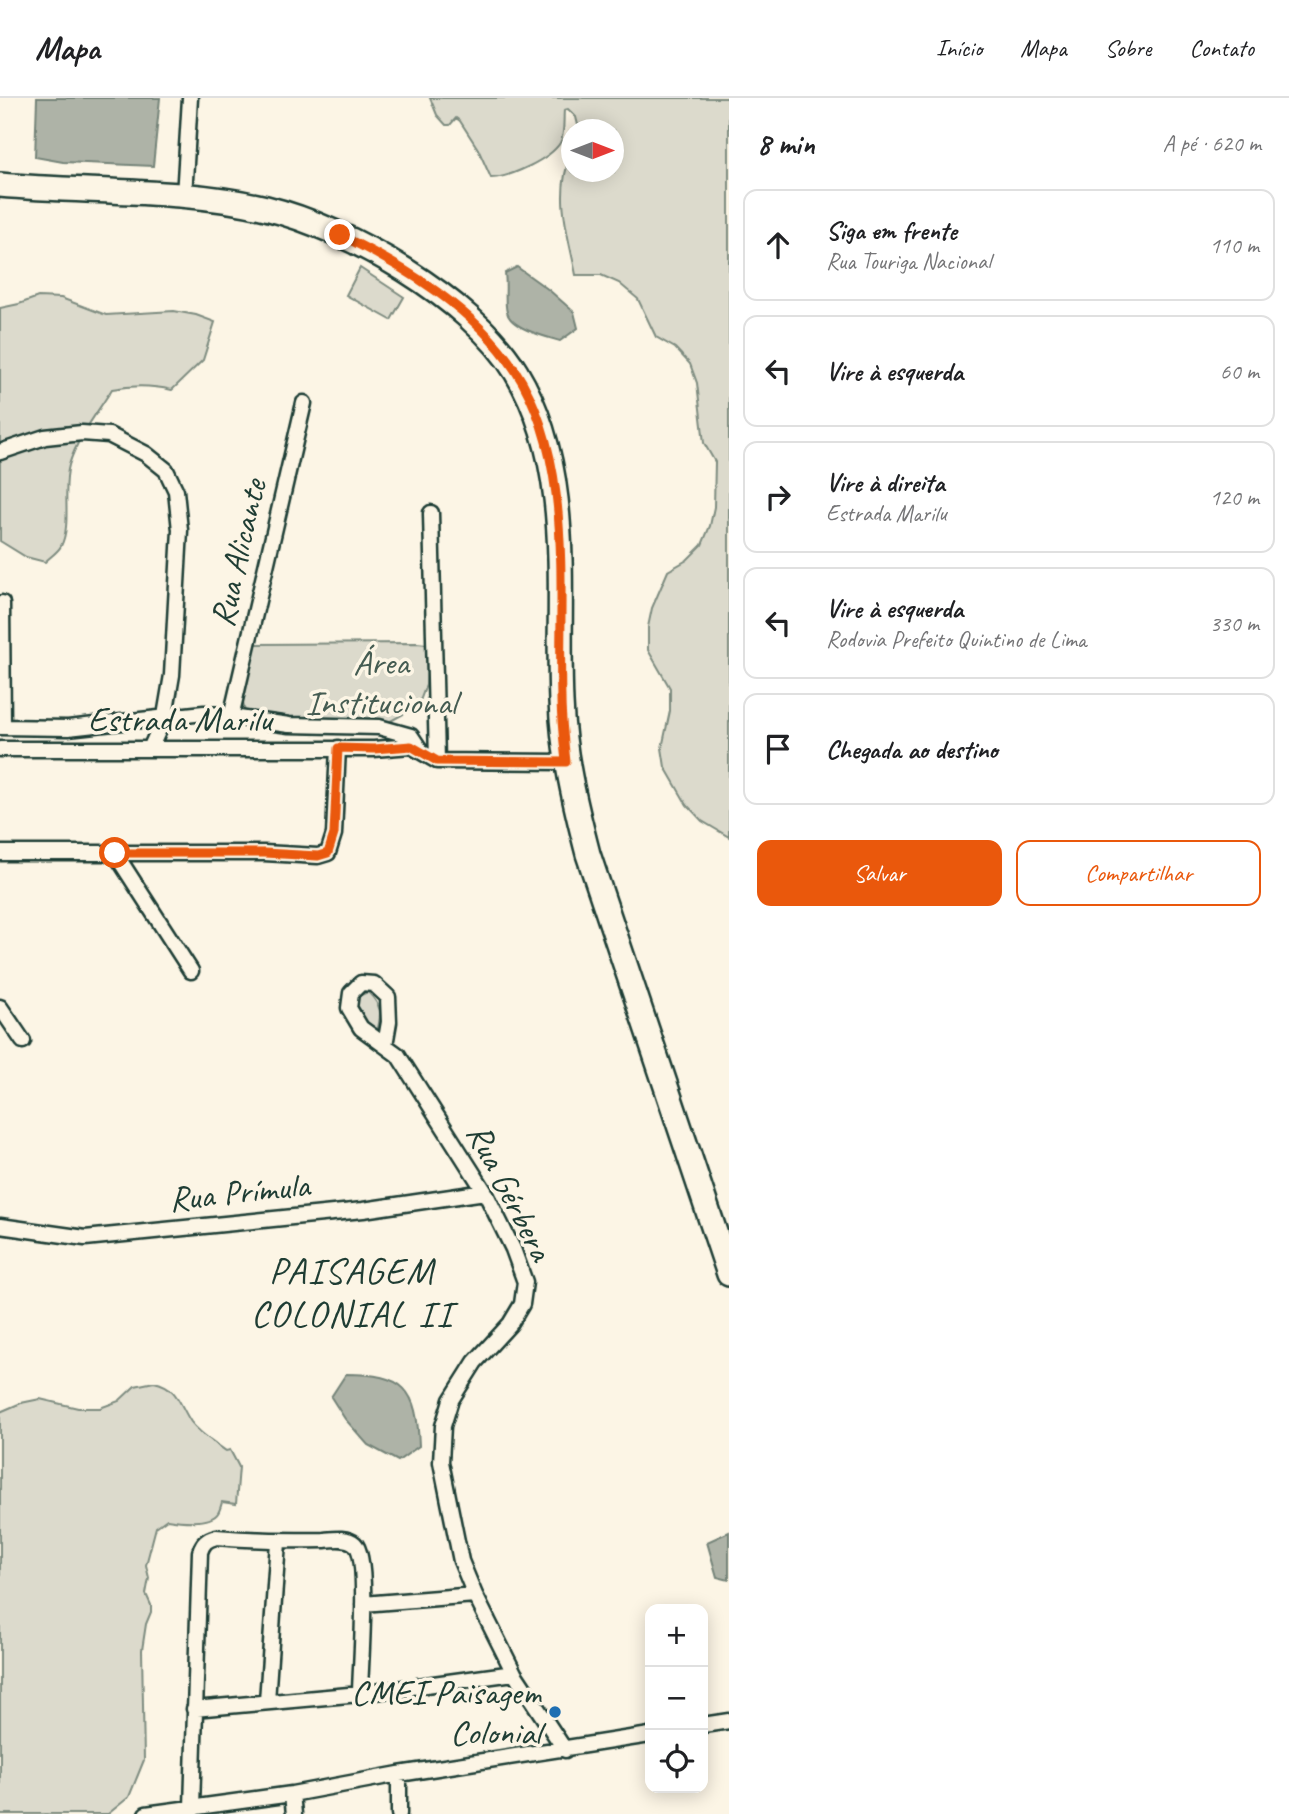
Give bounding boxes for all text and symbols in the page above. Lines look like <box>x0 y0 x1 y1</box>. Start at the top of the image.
text: Mapa <box>35 27 100 69</box>
text: Início <box>936 33 982 63</box>
text: Mapa <box>1020 33 1067 63</box>
text: Sobre <box>1105 33 1151 63</box>
text: Contato <box>1189 33 1254 63</box>
north arrow <box>561 119 624 182</box>
text: 8 min <box>757 125 814 163</box>
text: A pé · 620 m <box>1163 129 1261 158</box>
text: Siga em frente <box>826 214 957 247</box>
route end <box>324 219 355 250</box>
icon: ahead <box>759 226 797 264</box>
text: 110 m <box>1210 231 1259 260</box>
text: Rua Touriga Nacional <box>826 247 991 276</box>
icon: left <box>759 352 797 390</box>
text: Vire à esquerda <box>826 355 963 388</box>
text: 60 m <box>1220 357 1259 386</box>
text: Vire à direita <box>826 466 945 499</box>
street label: Rua Alicante <box>199 473 277 631</box>
icon: right <box>759 478 797 516</box>
text: 120 m <box>1210 483 1259 512</box>
text: Estrada Marilu <box>826 499 947 528</box>
text: Vire à esquerda <box>826 592 963 625</box>
icon: left <box>759 604 797 642</box>
text: 330 m <box>1210 609 1259 638</box>
text: Rodovia Prefeito Quintino de Lima <box>826 625 1086 654</box>
park label: Área Institucional <box>306 640 463 725</box>
street label: Estrada Marilu <box>88 697 274 742</box>
icon: arrive <box>759 730 797 768</box>
text: Chegada ao destino <box>826 733 998 766</box>
route start <box>99 837 130 868</box>
button: Salvar <box>757 840 1002 906</box>
button: Compartilhar <box>1016 840 1261 906</box>
street label: Rua Gérbera <box>456 1116 564 1270</box>
street label: Rua Prímula <box>167 1162 313 1222</box>
district label: PAISAGEM COLONIAL II <box>251 1247 459 1337</box>
map controls <box>645 1604 708 1793</box>
button: + <box>645 1604 708 1667</box>
button: − <box>645 1667 708 1730</box>
place label: CMEI Paisagem Colonial <box>351 1670 547 1755</box>
marker: CMEI Paisagem Colonial <box>547 1704 563 1720</box>
button: locate <box>645 1730 708 1793</box>

